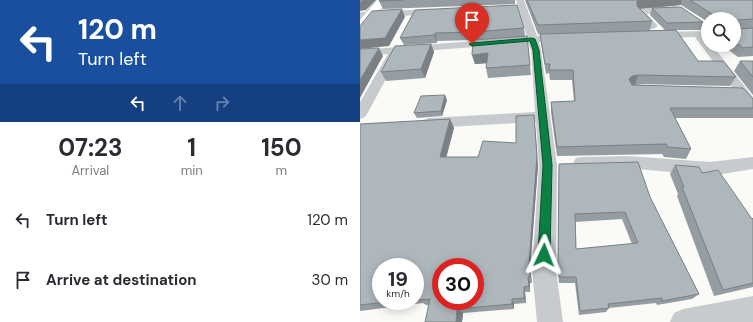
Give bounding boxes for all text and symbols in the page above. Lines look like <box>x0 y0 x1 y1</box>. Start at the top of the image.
pin <box>455 3 489 44</box>
icon: arrive <box>461 9 483 31</box>
text: 120 m <box>78 11 157 48</box>
map controls <box>701 12 741 52</box>
button: search <box>701 12 741 52</box>
icon: left <box>12 16 64 68</box>
text: Turn left <box>78 47 147 71</box>
icon: left <box>127 92 149 114</box>
icon: ahead <box>169 92 191 114</box>
icon: right <box>211 92 233 114</box>
text: 07:23 <box>58 132 122 163</box>
text: 1 <box>187 132 196 163</box>
text: 150 <box>261 132 302 163</box>
text: Arrival <box>71 162 109 179</box>
text: min <box>181 162 203 179</box>
text: m <box>276 162 287 179</box>
icon: left <box>12 209 34 231</box>
text: Turn left <box>46 210 107 230</box>
text: 120 m <box>307 210 348 230</box>
position arrow <box>523 234 565 276</box>
speed limit sign: 30 <box>432 258 484 310</box>
text: 19 <box>388 266 408 292</box>
icon: arrive <box>12 269 34 291</box>
text: Arrive at destination <box>46 270 197 290</box>
text: 30 m <box>312 270 348 290</box>
text: km/h <box>386 287 410 300</box>

